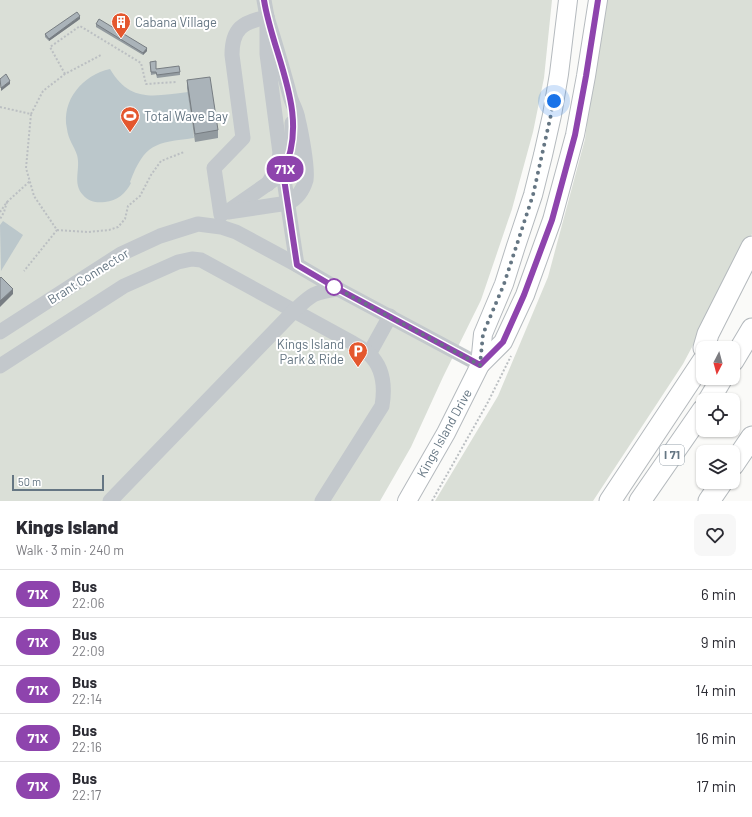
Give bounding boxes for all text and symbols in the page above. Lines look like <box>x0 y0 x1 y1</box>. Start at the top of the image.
building icon: Cabana Village <box>110 11 132 39</box>
place label: Cabana Village <box>135 14 217 30</box>
your location <box>544 91 564 111</box>
sports icon: Total Wave Bay <box>119 105 141 133</box>
place label: Total Wave Bay <box>144 108 228 124</box>
line badge: 71X <box>262 156 308 182</box>
text: 71X <box>275 160 295 177</box>
street label: Brant Connector <box>44 244 132 307</box>
unlabelled marker <box>325 278 343 296</box>
place label: Kings Island Park & Ride <box>277 336 344 367</box>
parking icon: Kings Island Park & Ride <box>347 340 369 368</box>
north arrow <box>696 341 740 385</box>
map controls <box>696 341 740 489</box>
street label: Kings Island Drive <box>413 386 475 480</box>
button: locate <box>696 393 740 437</box>
road number: I 71 <box>660 445 684 465</box>
button: layers <box>696 445 740 489</box>
scale bar <box>12 473 104 492</box>
text: 50 m <box>18 475 41 488</box>
button: heart <box>694 514 736 556</box>
text: Kings Island <box>16 515 118 538</box>
text: Walk · 3 min · 240 m <box>16 542 124 558</box>
text: Bus <box>72 577 97 595</box>
text: 71X <box>28 585 48 602</box>
text: 6 min <box>701 585 736 603</box>
text: 22:06 <box>72 595 104 611</box>
text: Bus <box>72 625 97 643</box>
text: 71X <box>28 633 48 650</box>
text: 9 min <box>701 633 736 651</box>
text: 22:09 <box>72 643 104 659</box>
text: Bus <box>72 673 97 691</box>
text: 71X <box>28 681 48 698</box>
text: 14 min <box>695 681 736 699</box>
text: 22:14 <box>72 691 102 707</box>
text: Bus <box>72 721 97 739</box>
text: 71X <box>28 729 48 746</box>
text: 16 min <box>696 729 736 747</box>
text: 22:16 <box>72 739 102 755</box>
text: Bus <box>72 769 97 787</box>
text: 71X <box>28 777 48 794</box>
text: 17 min <box>696 777 736 795</box>
text: 22:17 <box>72 787 101 803</box>

